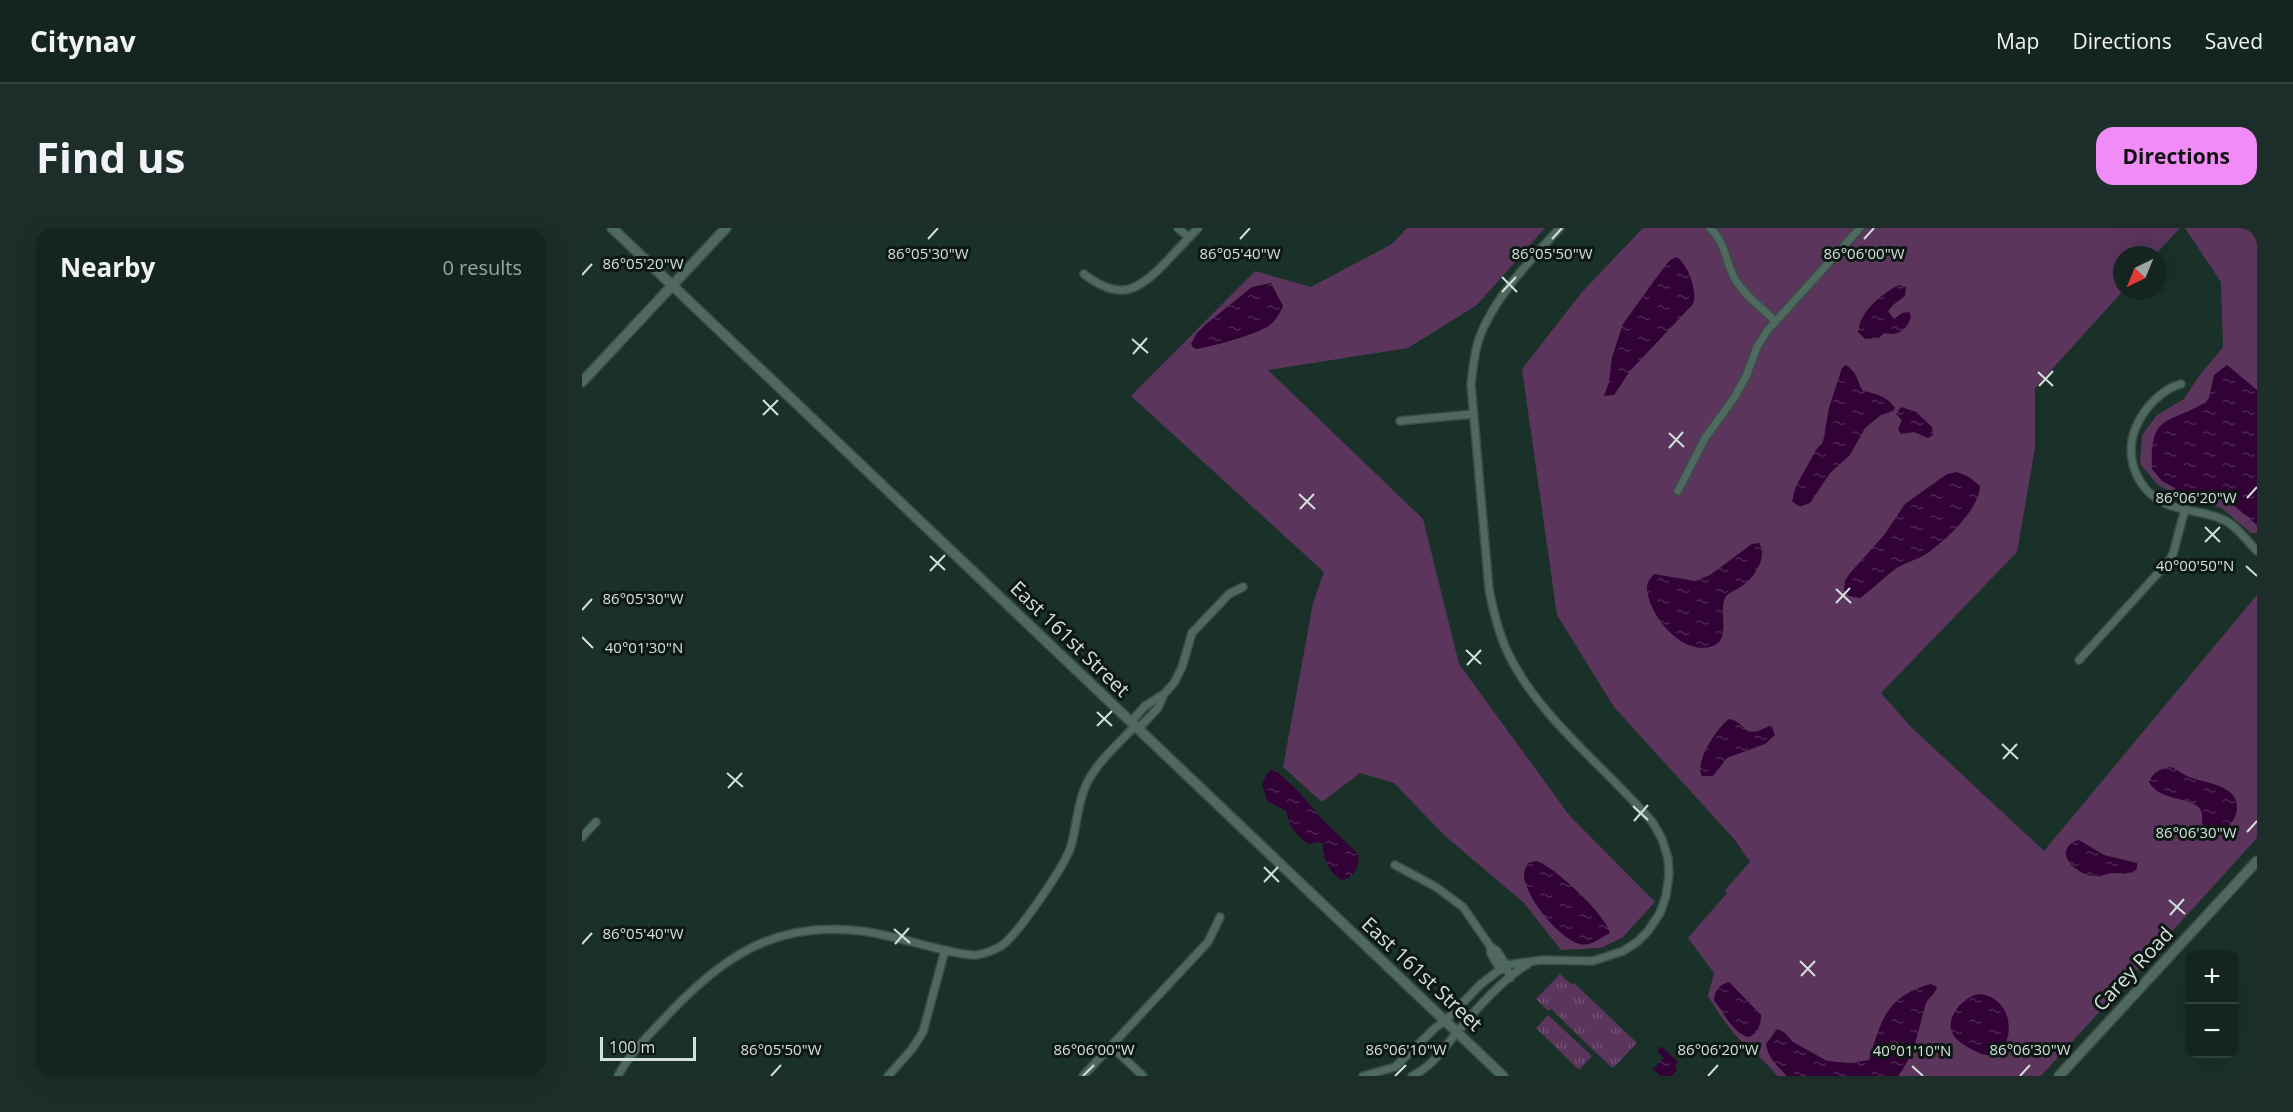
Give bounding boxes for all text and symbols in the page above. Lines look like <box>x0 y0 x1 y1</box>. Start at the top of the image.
text: Citynav <box>30 22 136 60</box>
text: Map <box>1996 27 2039 55</box>
text: Directions <box>2072 27 2172 55</box>
text: Saved <box>2205 27 2263 55</box>
button: Directions <box>2096 127 2257 185</box>
text: Find us <box>36 128 185 185</box>
text: 86°05'30"W <box>888 243 969 263</box>
text: 86°05'40"W <box>1200 243 1281 263</box>
text: 86°05'50"W <box>1512 243 1593 263</box>
text: 86°06'00"W <box>1824 243 1905 263</box>
north arrow <box>2113 246 2167 300</box>
text: Nearby <box>60 249 155 285</box>
text: 86°05'20"W <box>603 253 684 273</box>
text: 0 results <box>442 254 522 281</box>
text: 86°06'20"W <box>2156 487 2237 507</box>
text: 40°00'50"N <box>2156 555 2234 575</box>
street label: East 161st Street <box>1005 575 1136 703</box>
text: 86°05'30"W <box>603 588 684 608</box>
text: 40°01'30"N <box>605 637 683 657</box>
text: 86°06'30"W <box>2156 822 2237 842</box>
street label: East 161st Street <box>1356 911 1489 1037</box>
street label: Carey Road <box>2087 921 2179 1017</box>
text: 86°05'40"W <box>603 923 684 943</box>
map controls <box>2185 950 2239 1058</box>
button: + <box>2185 950 2239 1004</box>
button: − <box>2185 1004 2239 1058</box>
scale bar <box>600 1034 696 1062</box>
text: 100 m <box>609 1036 655 1058</box>
text: 86°05'50"W <box>741 1039 822 1059</box>
text: 86°06'00"W <box>1054 1039 1135 1059</box>
text: 86°06'10"W <box>1366 1039 1447 1059</box>
text: 86°06'20"W <box>1678 1039 1759 1059</box>
text: 86°06'30"W <box>1990 1039 2071 1059</box>
text: 40°01'10"N <box>1873 1040 1951 1060</box>

